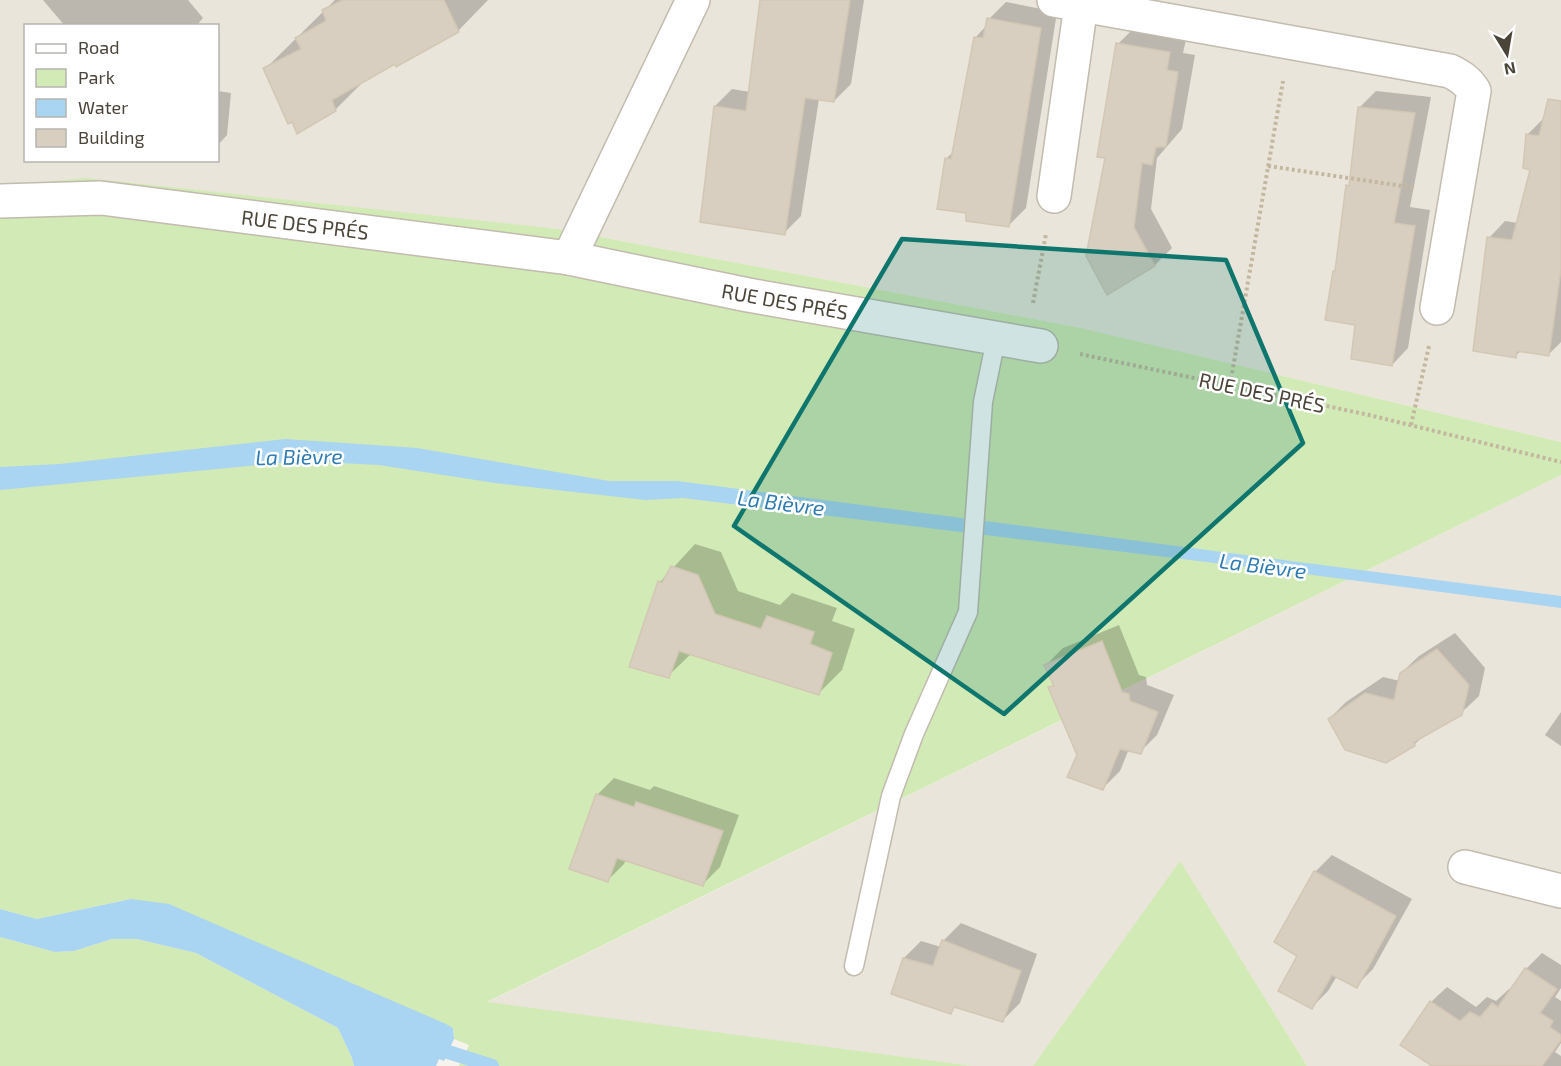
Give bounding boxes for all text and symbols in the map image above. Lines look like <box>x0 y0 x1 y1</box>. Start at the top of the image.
legend <box>24 24 219 162</box>
north arrow <box>1477 24 1537 84</box>
text: Road <box>78 36 119 58</box>
text: N <box>1502 59 1517 80</box>
text: Park <box>78 66 115 88</box>
text: Water <box>78 96 128 118</box>
text: Building <box>78 126 145 148</box>
street label: RUE DES PRÉS <box>240 204 370 244</box>
street label: RUE DES PRÉS <box>720 278 850 324</box>
street label: RUE DES PRÉS <box>1197 367 1327 417</box>
water label: La Bièvre <box>255 443 343 469</box>
water label: La Bièvre <box>736 484 826 520</box>
water label: La Bièvre <box>1218 547 1308 583</box>

